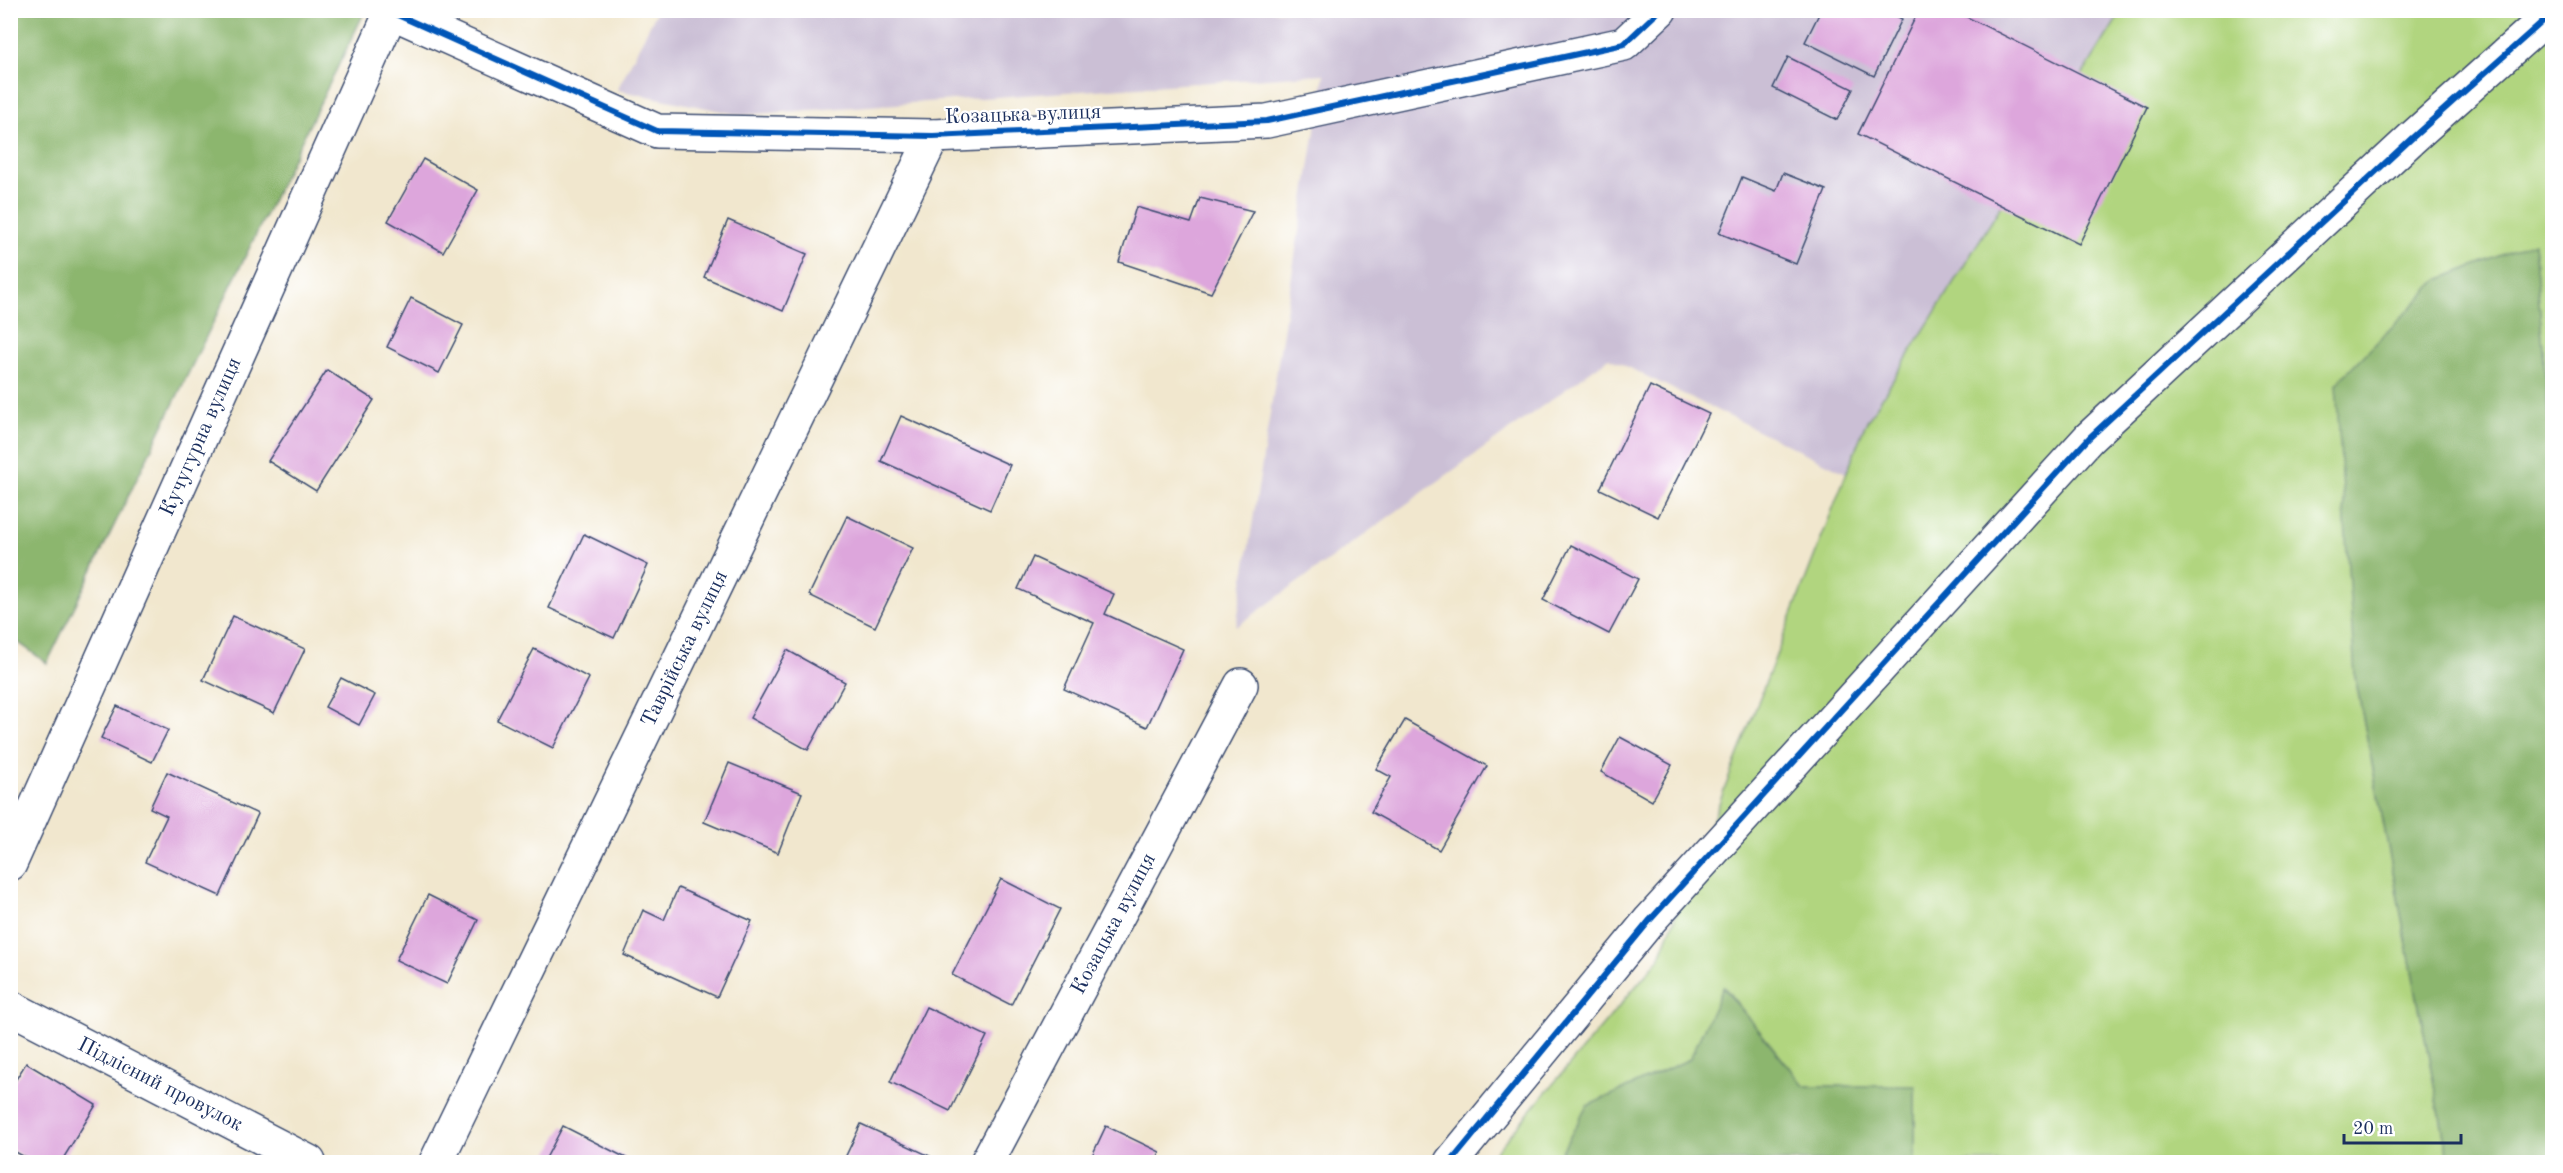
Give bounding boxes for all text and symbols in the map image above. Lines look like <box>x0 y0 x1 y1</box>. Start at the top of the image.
street label: Козацька вулиця <box>944 102 1102 128</box>
street label: Кучугурна вулиця <box>157 354 245 520</box>
street label: Таврійська вулиця <box>638 567 732 731</box>
street label: Козацька вулиця <box>1068 850 1160 998</box>
street label: Підлісний провулок <box>74 1034 246 1136</box>
scale bar <box>2344 1107 2461 1145</box>
text: 20 m <box>2353 1120 2393 1138</box>

